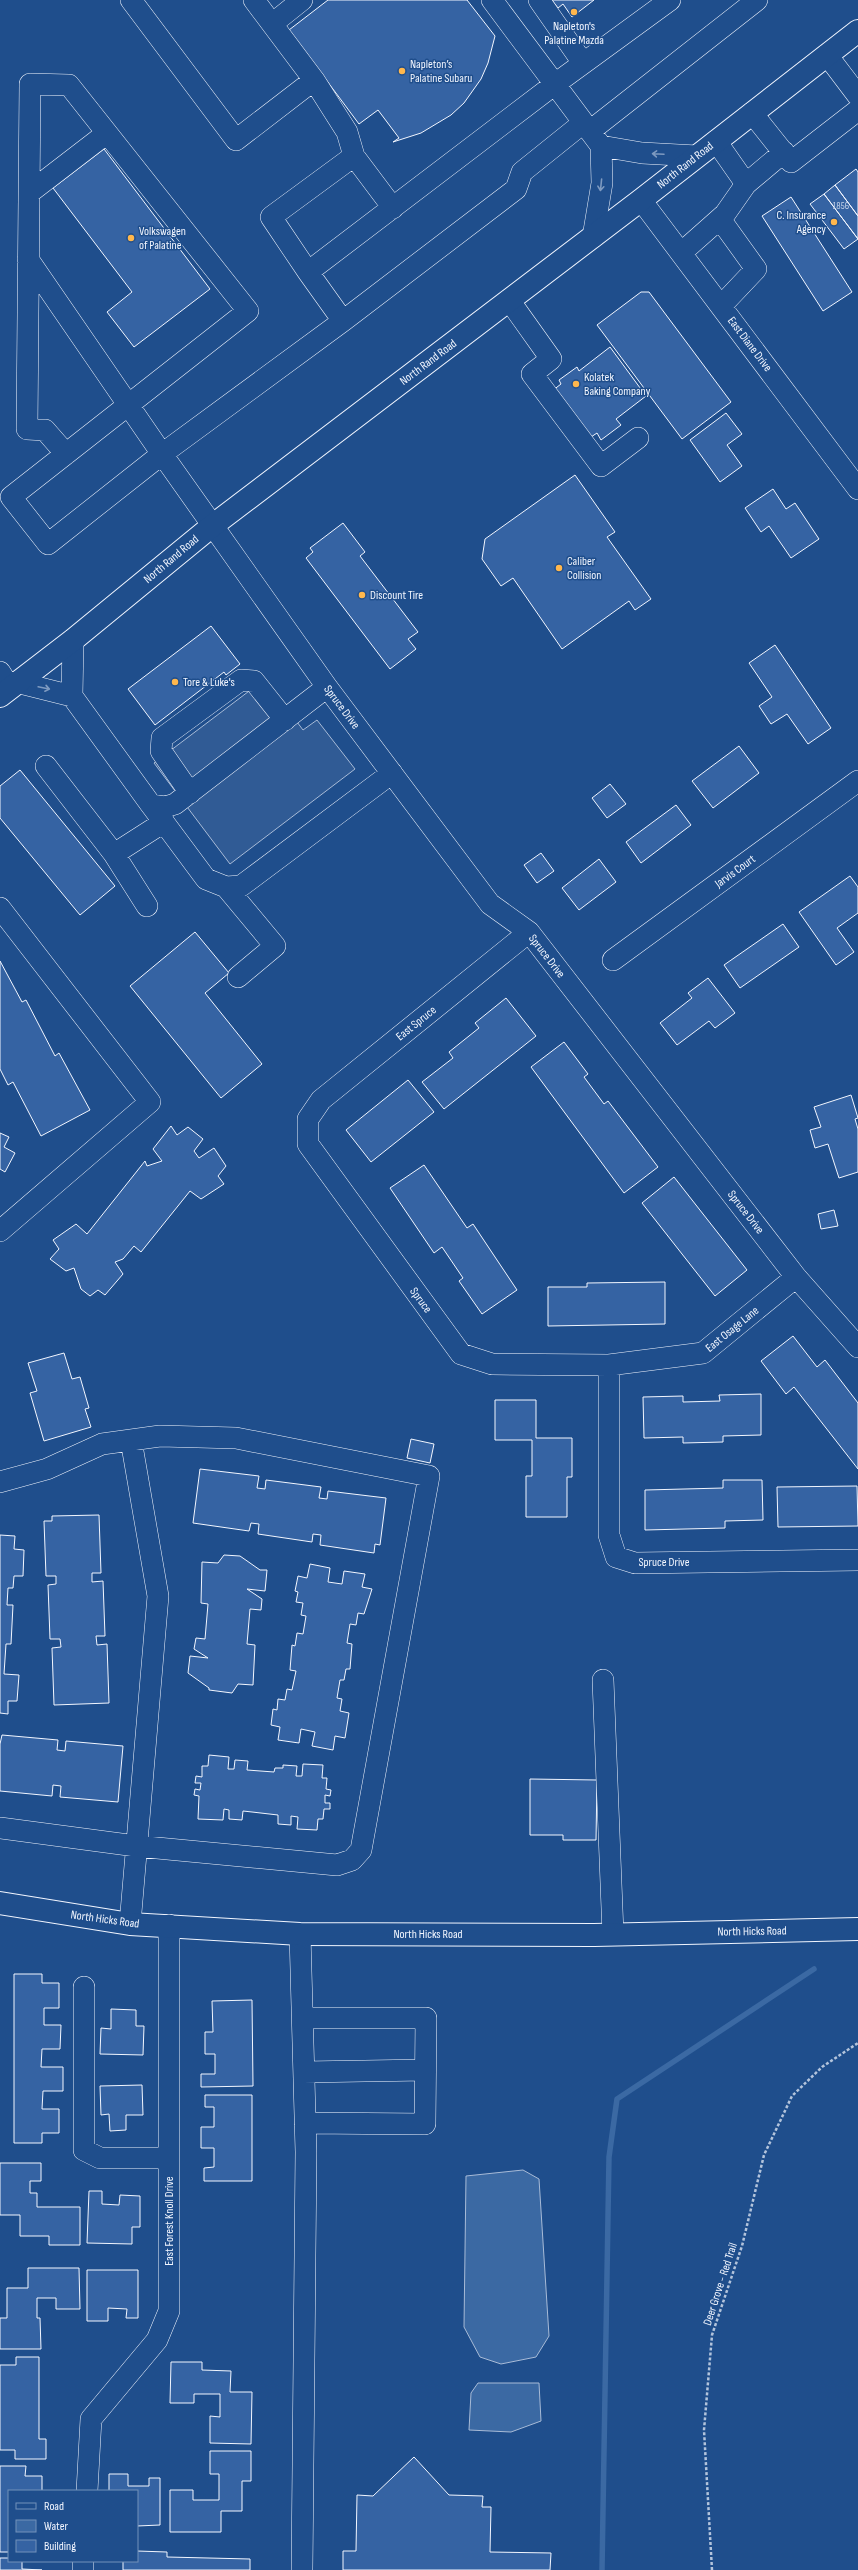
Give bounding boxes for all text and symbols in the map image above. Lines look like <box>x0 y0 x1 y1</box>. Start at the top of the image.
marker: Napleton's Palatine Mazda <box>569 7 579 17</box>
place label: Napleton's Palatine Mazda <box>544 19 604 48</box>
place label: Napleton’s Palatine Subaru <box>410 57 472 86</box>
marker: Napleton’s Palatine Subaru <box>397 66 407 76</box>
street label: North Rand Road <box>654 139 717 192</box>
one-way arrow <box>652 151 665 158</box>
one-way arrow <box>598 178 605 191</box>
house number: 1856 <box>833 200 849 212</box>
place label: C. Insurance Agency <box>777 208 826 237</box>
marker: C. Insurance Agency <box>829 217 839 227</box>
place label: Volkswagen of Palatine <box>139 224 186 253</box>
marker: Volkswagen of Palatine <box>126 233 136 243</box>
street label: East Diane Drive <box>724 314 775 375</box>
street label: North Rand Road <box>397 336 460 389</box>
place label: Kolatek Baking Company <box>584 370 651 399</box>
marker: Kolatek Baking Company <box>571 379 581 389</box>
street label: North Rand Road <box>141 532 202 587</box>
place label: Caliber Collision <box>567 554 601 583</box>
marker: Caliber Collision <box>554 563 564 573</box>
place label: Discount Tire <box>370 588 423 603</box>
marker: Discount Tire <box>357 590 367 600</box>
place label: Tore & Luke's <box>183 675 235 690</box>
marker: Tore & Luke's <box>170 677 180 687</box>
street label: Spruce Drive <box>320 682 363 732</box>
one-way arrow <box>37 685 50 693</box>
street label: Jarvis Court <box>711 851 759 892</box>
street label: Spruce Drive <box>525 932 568 981</box>
street label: East Spruce <box>393 1003 440 1044</box>
street label: Spruce Drive <box>724 1188 767 1237</box>
street label: Spruce <box>406 1285 435 1316</box>
street label: East Osage Lane <box>703 1303 762 1356</box>
street label: Spruce Drive <box>638 1555 690 1570</box>
street label: North Hicks Road <box>70 1907 140 1932</box>
street label: North Hicks Road <box>717 1923 787 1940</box>
street label: North Hicks Road <box>393 1927 463 1942</box>
street label: East Forest Knoll Drive <box>162 2176 177 2266</box>
street label: Deer Grove - Red Trail <box>700 2241 741 2327</box>
legend <box>8 2490 138 2562</box>
text: Road <box>44 2499 64 2514</box>
text: Water <box>44 2519 68 2534</box>
text: Building <box>44 2539 76 2554</box>

